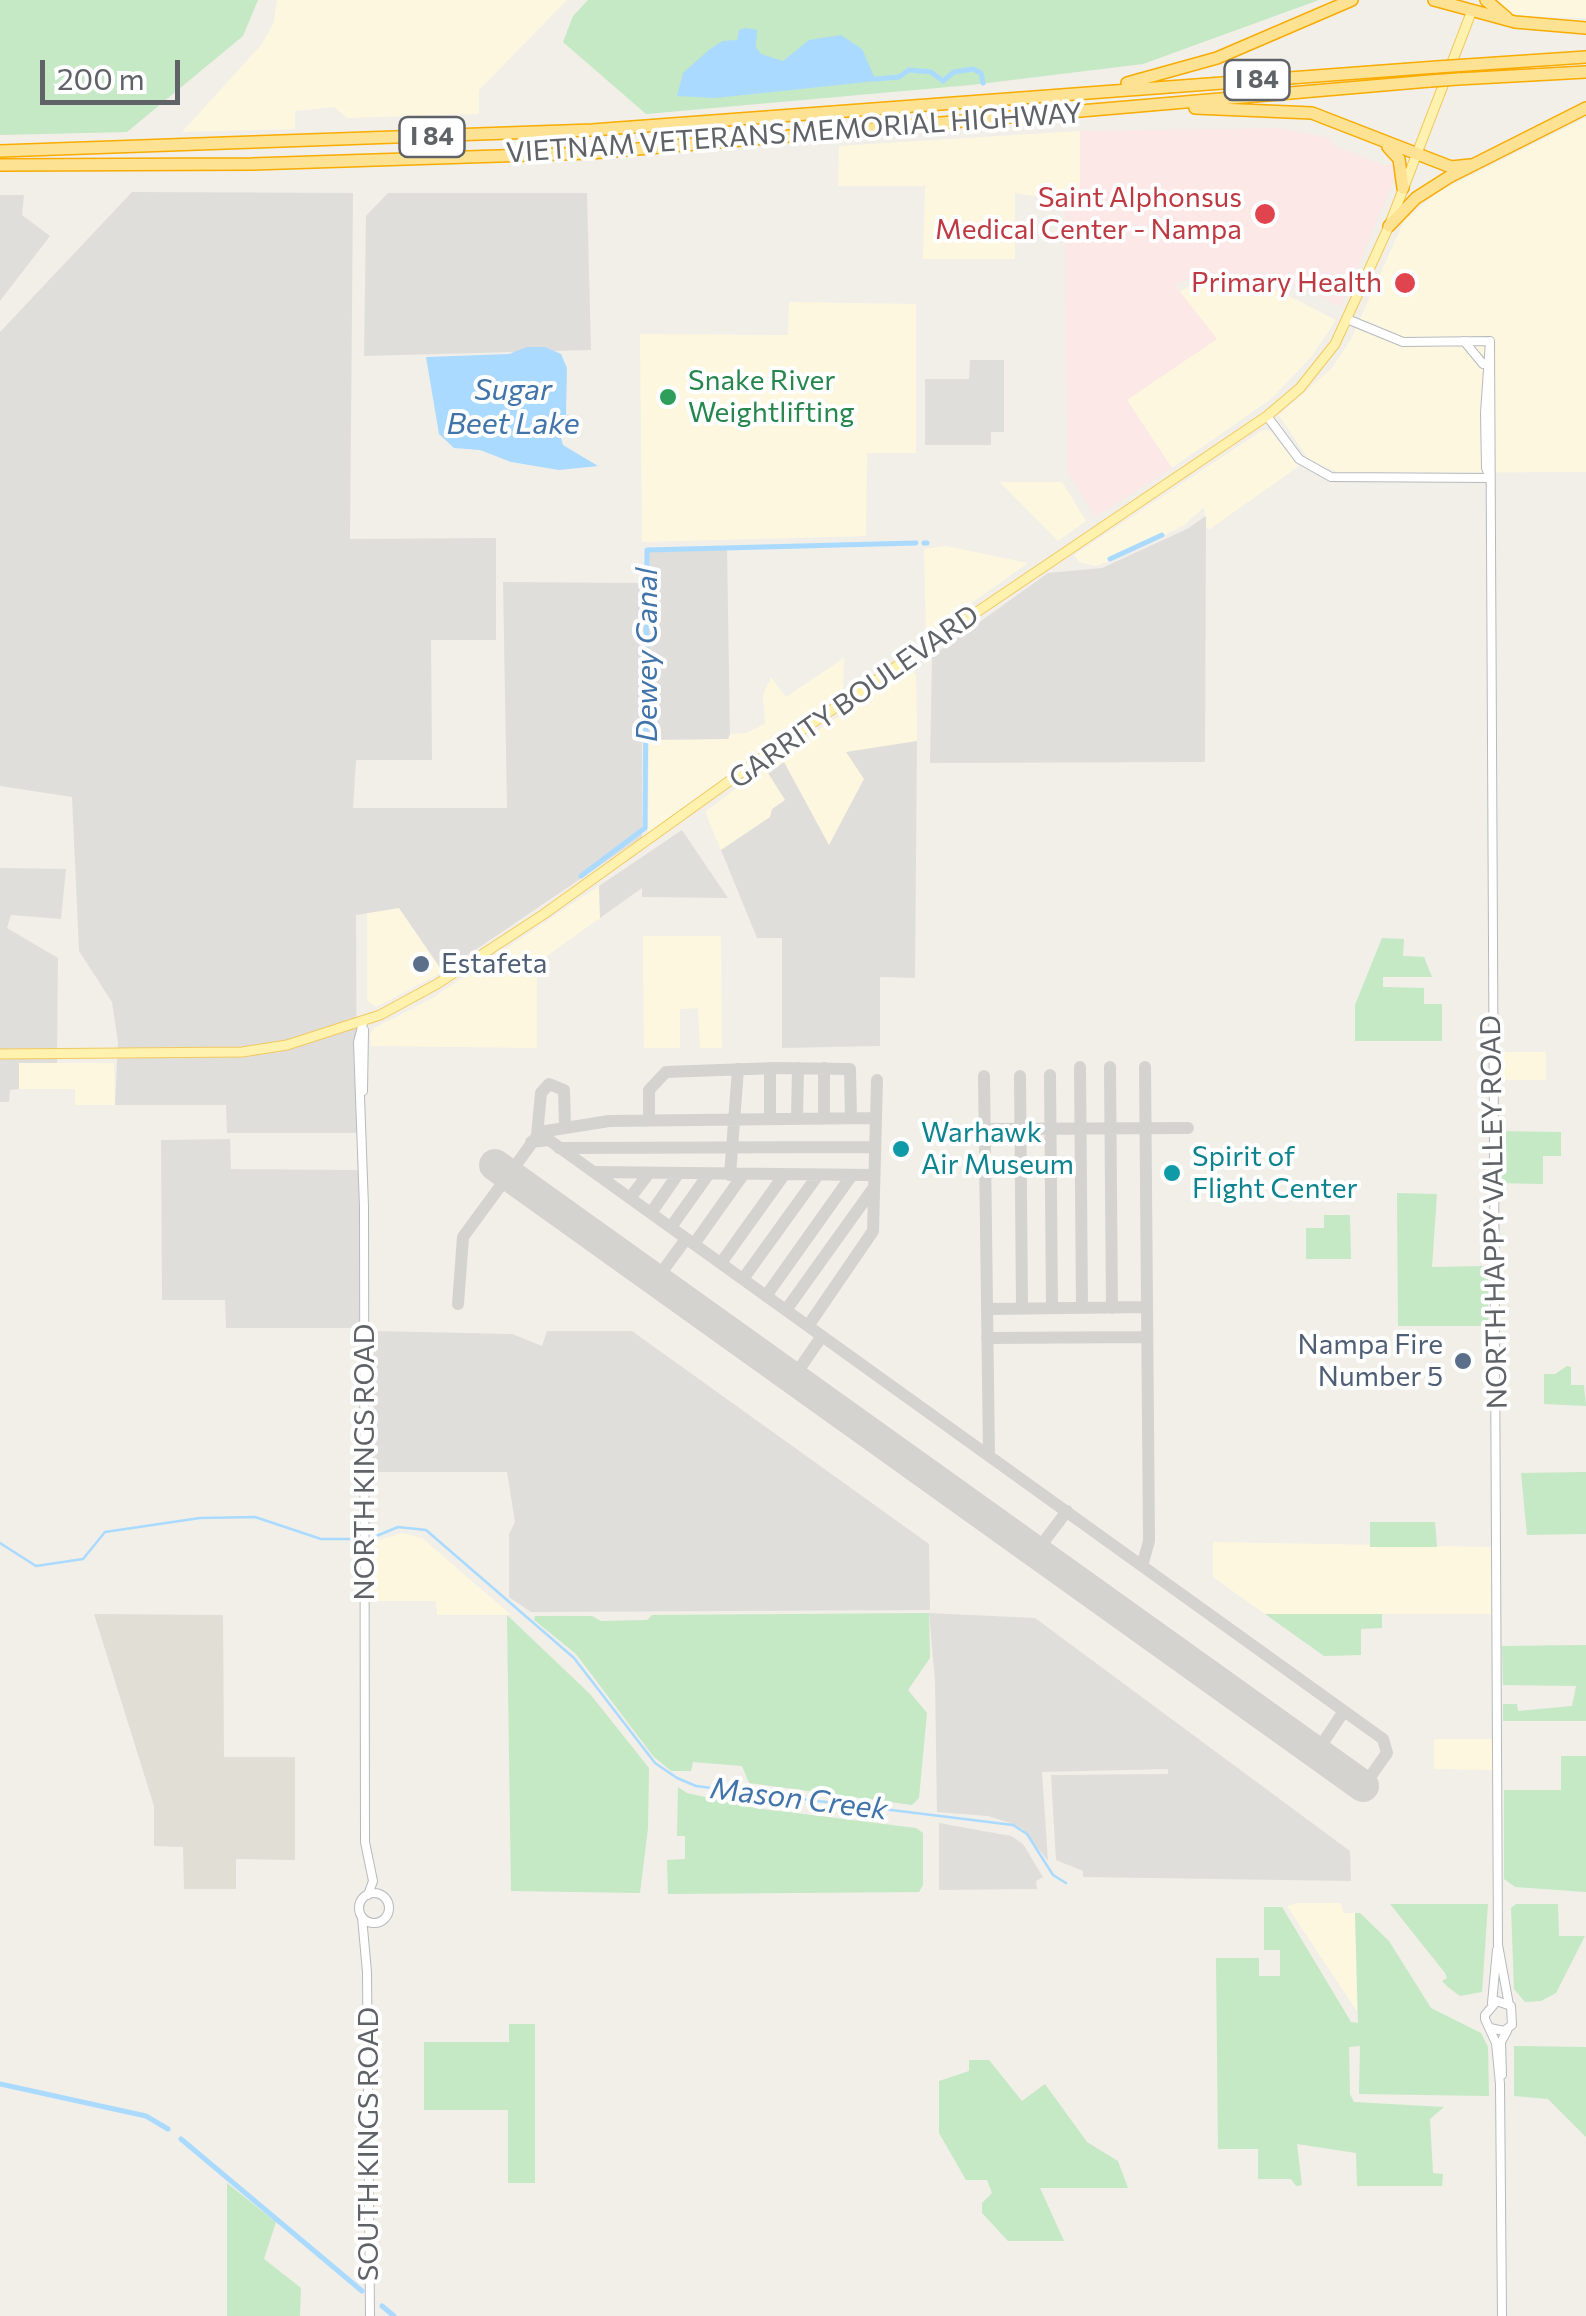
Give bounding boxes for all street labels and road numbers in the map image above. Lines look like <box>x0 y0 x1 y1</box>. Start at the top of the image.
road number: I 84 <box>1224 60 1290 100</box>
street label: VIETNAM VETERANS MEMORIAL HIGHWAY <box>505 96 1083 170</box>
road number: I 84 <box>400 117 464 157</box>
street label: GARRITY BOULEVARD <box>723 598 985 796</box>
street label: NORTH HAPPY VALLEY ROAD <box>1474 1015 1514 1409</box>
street label: NORTH KINGS ROAD <box>348 1324 382 1600</box>
street label: SOUTH KINGS ROAD <box>352 2007 386 2281</box>

